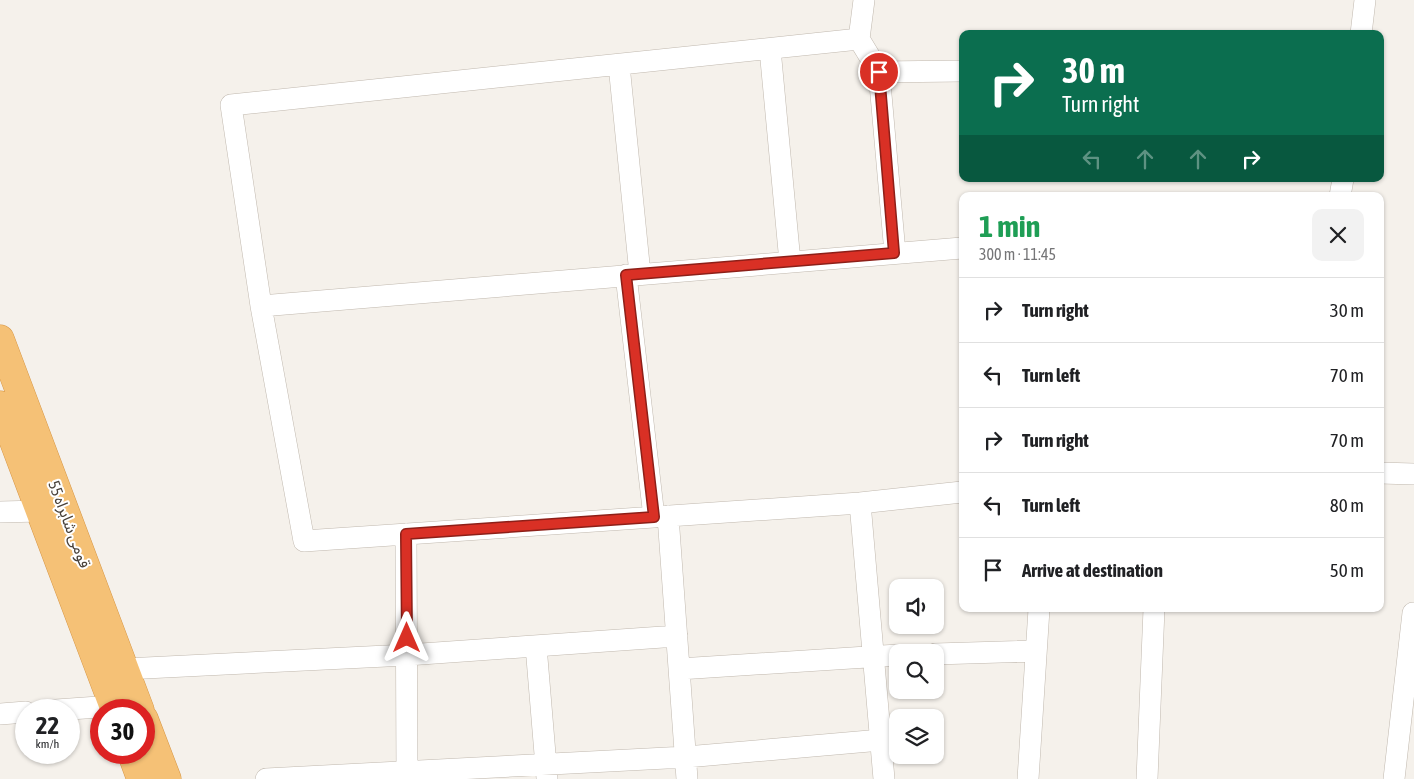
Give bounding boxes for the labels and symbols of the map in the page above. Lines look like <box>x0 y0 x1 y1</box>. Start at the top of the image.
pin <box>858 51 900 93</box>
street label: قومی شاہراہ 55 <box>44 478 95 571</box>
position arrow <box>380 611 432 663</box>
speed limit sign: 30 <box>90 699 155 764</box>

